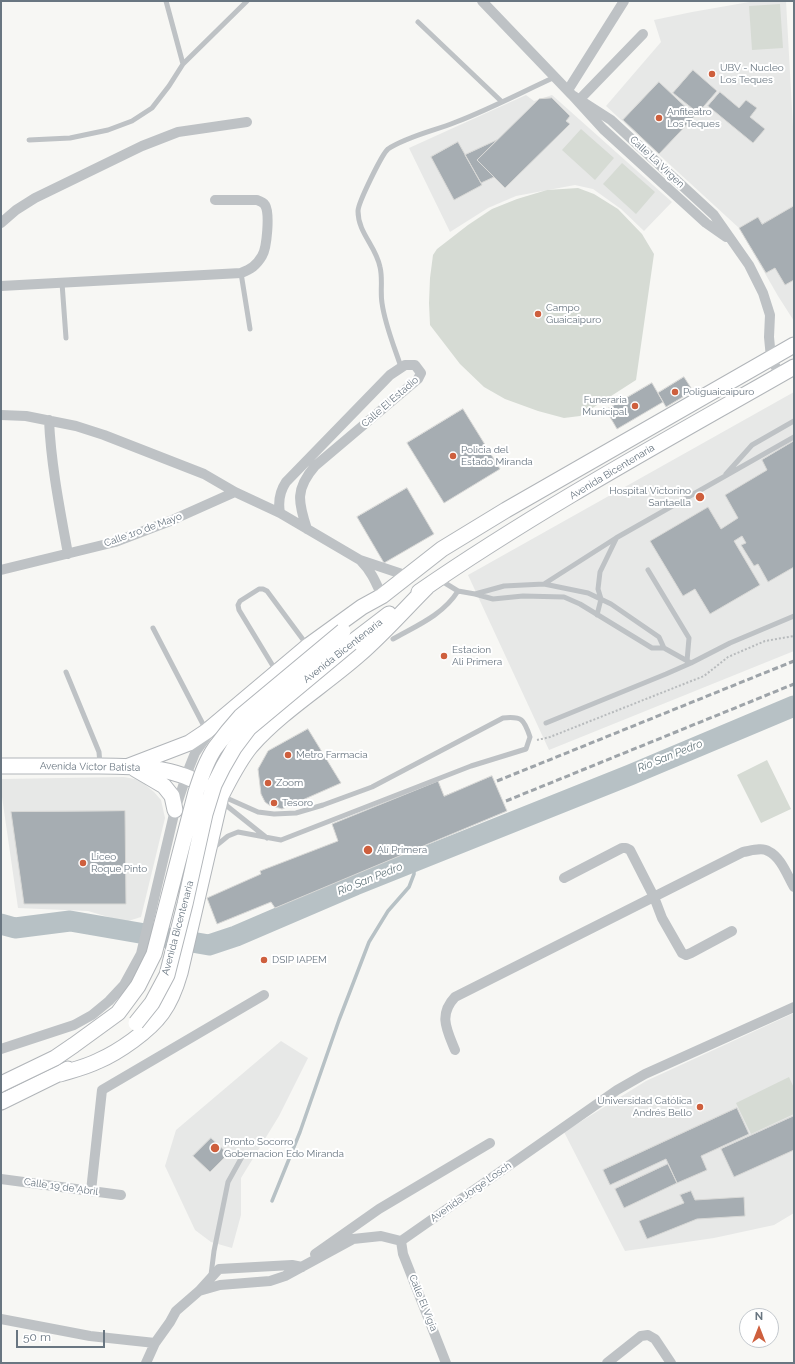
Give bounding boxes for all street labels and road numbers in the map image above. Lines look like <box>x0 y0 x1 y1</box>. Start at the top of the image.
street label: Calle La Virgen <box>627 134 687 190</box>
street label: Calle El Estadio <box>359 374 421 430</box>
street label: Avenida Bicentenaria <box>567 442 657 502</box>
street label: Calle 1ro de Mayo <box>102 510 184 550</box>
street label: Avenida Bicentenaria <box>301 616 385 686</box>
street label: Avenida Víctor Batista <box>40 760 140 774</box>
street label: Avenida Bicentenaria <box>160 880 196 976</box>
street label: Avenida Jorge Losch <box>428 1160 514 1224</box>
street label: Calle 19 de Abril <box>23 1176 99 1198</box>
street label: Calle El Vigía <box>406 1273 440 1333</box>

